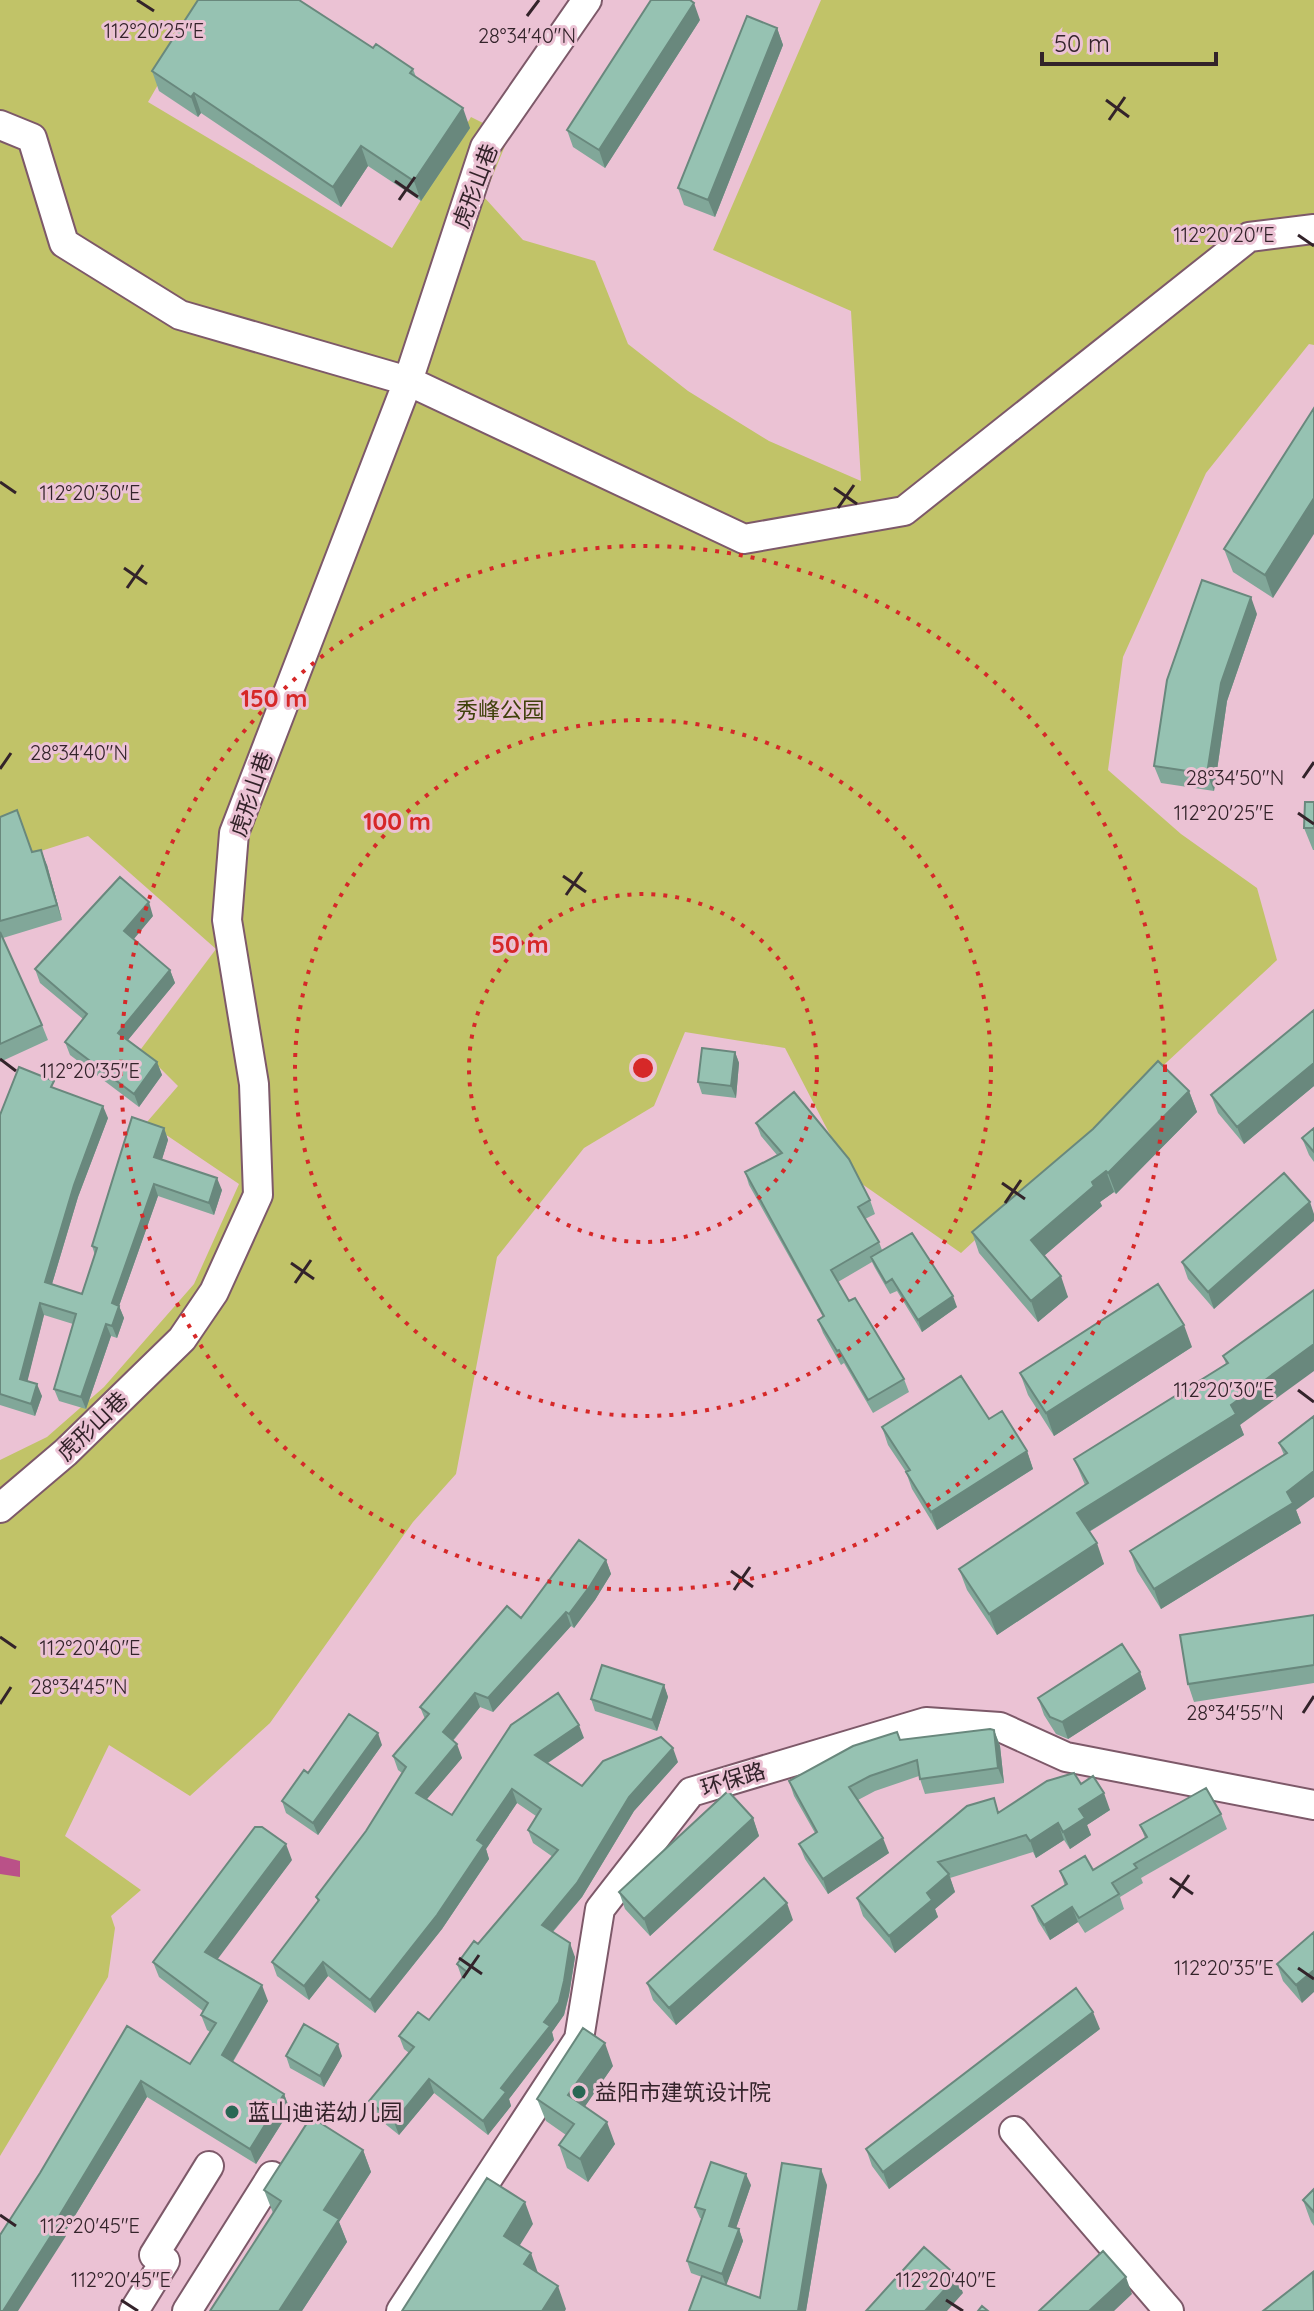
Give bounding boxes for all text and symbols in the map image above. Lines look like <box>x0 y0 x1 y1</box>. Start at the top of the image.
scale bar <box>1042 16 1216 66</box>
text: 112°20'25"E <box>104 18 204 43</box>
text: 28°34'40"N <box>478 23 576 48</box>
text: 50 m <box>1054 28 1110 58</box>
street label: 虎形山巷 <box>446 140 504 232</box>
text: 112°20'20"E <box>1173 222 1275 247</box>
text: 112°20'30"E <box>40 480 140 505</box>
text: 150 m <box>241 683 307 713</box>
park label: 秀峰公园 <box>456 696 544 724</box>
text: 28°34'40"N <box>30 740 128 765</box>
street label: 虎形山巷 <box>223 748 279 840</box>
text: 28°34'50"N <box>1186 765 1284 790</box>
text: 112°20'25"E <box>1174 800 1274 825</box>
text: 100 m <box>363 806 431 836</box>
text: 50 m <box>491 929 549 959</box>
centre of rings <box>629 1054 657 1082</box>
text: 112°20'35"E <box>40 1058 140 1083</box>
text: 112°20'30"E <box>1174 1377 1274 1402</box>
street label: 虎形山巷 <box>51 1385 133 1467</box>
text: 112°20'40"E <box>40 1635 140 1660</box>
text: 28°34'45"N <box>30 1674 128 1699</box>
text: 28°34'55"N <box>1186 1700 1284 1725</box>
street label: 环保路 <box>697 1756 769 1802</box>
text: 112°20'35"E <box>1174 1955 1274 1980</box>
place label: 益阳市建筑设计院 <box>595 2078 771 2106</box>
marker: 益阳市建筑设计院 <box>570 2083 588 2101</box>
place label: 蓝山迪诺幼儿园 <box>248 2098 402 2126</box>
marker: 蓝山迪诺幼儿园 <box>223 2103 241 2121</box>
text: 112°20'45"E <box>40 2213 140 2238</box>
text: 112°20'45"E <box>71 2267 171 2292</box>
text: 112°20'40"E <box>896 2267 996 2292</box>

